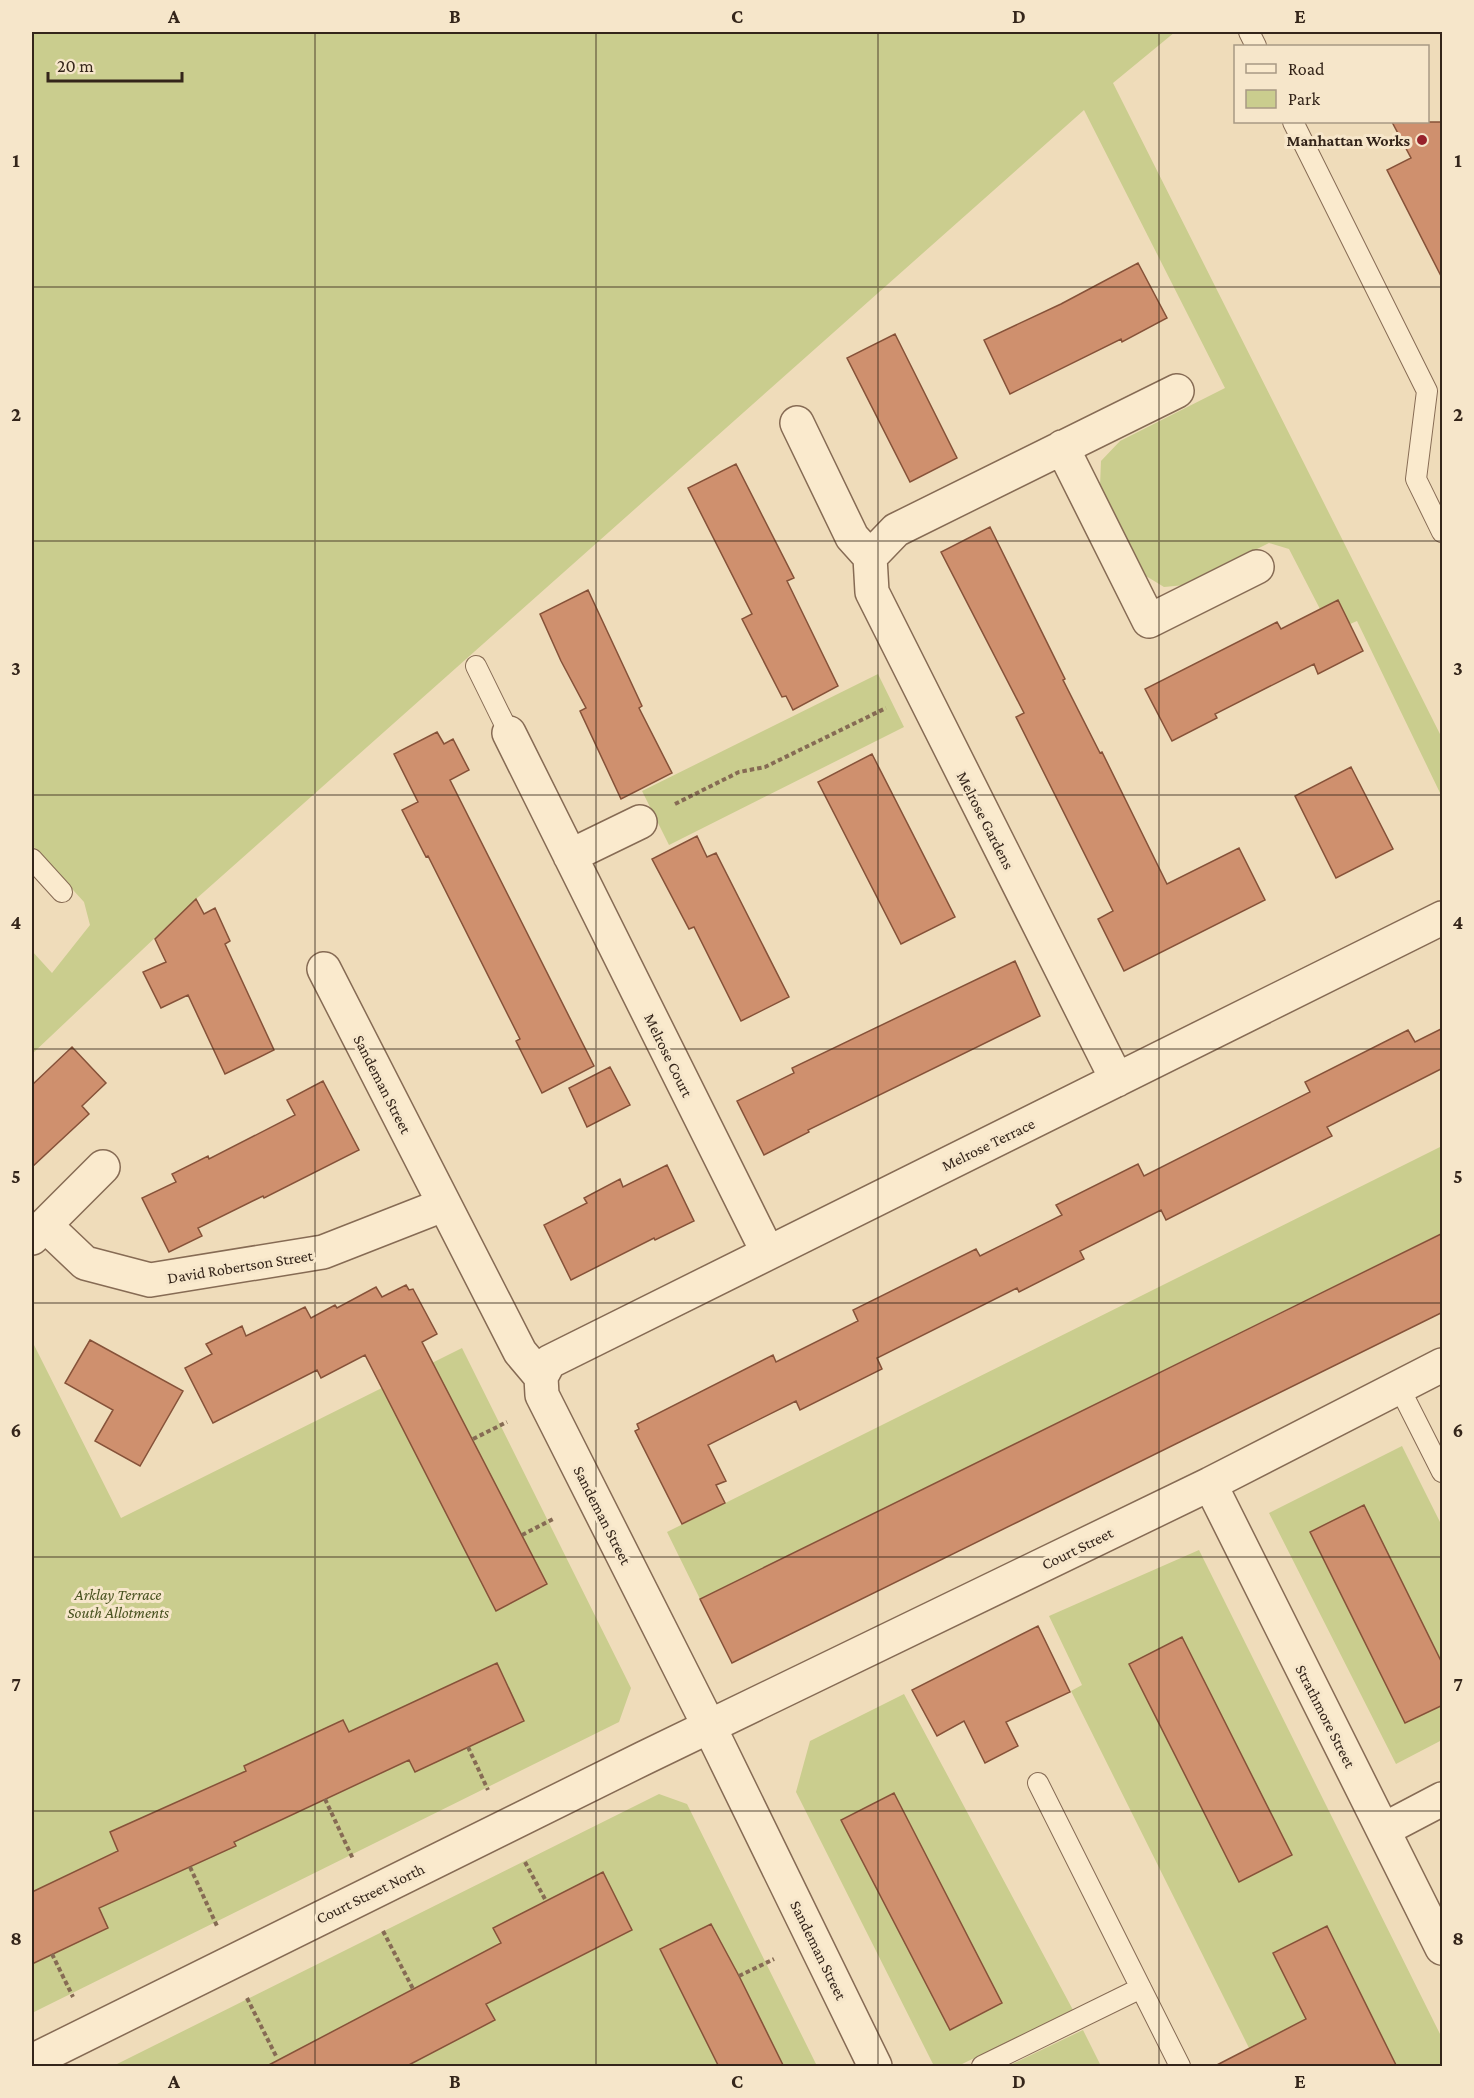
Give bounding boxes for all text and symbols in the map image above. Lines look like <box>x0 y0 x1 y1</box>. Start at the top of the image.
text: A <box>167 5 181 27</box>
text: B <box>449 5 461 27</box>
text: C <box>731 5 743 27</box>
text: D <box>1012 5 1026 27</box>
text: E <box>1294 5 1306 27</box>
scale bar <box>48 45 182 83</box>
legend <box>1234 45 1429 123</box>
text: 20 m <box>57 56 94 76</box>
text: Road <box>1288 59 1325 79</box>
text: Park <box>1288 89 1320 109</box>
place label: Manhattan Works <box>1286 132 1410 149</box>
marker: Manhattan Works <box>1415 133 1429 147</box>
text: 1 <box>12 149 20 171</box>
text: 1 <box>1454 149 1462 171</box>
text: 2 <box>11 403 21 425</box>
text: 2 <box>1453 403 1463 425</box>
text: 3 <box>11 657 21 679</box>
text: 3 <box>1453 657 1463 679</box>
street label: Melrose Gardens <box>954 769 1017 872</box>
text: 4 <box>11 911 22 933</box>
text: 4 <box>1453 911 1464 933</box>
street label: Melrose Court <box>641 1011 696 1100</box>
street label: Sandeman Street <box>350 1032 415 1137</box>
street label: Melrose Terrace <box>939 1115 1037 1174</box>
text: 5 <box>11 1165 21 1187</box>
text: 5 <box>1453 1165 1463 1187</box>
street label: David Robertson Street <box>166 1246 315 1286</box>
text: 6 <box>11 1419 21 1441</box>
text: 6 <box>1453 1419 1463 1441</box>
street label: Sandeman Street <box>570 1463 635 1568</box>
street label: Court Street <box>1039 1524 1116 1573</box>
park label: Arklay Terrace South Allotments <box>67 1586 169 1621</box>
street label: Strathmore Street <box>1292 1662 1359 1771</box>
text: 7 <box>11 1673 21 1695</box>
text: 7 <box>1453 1673 1463 1695</box>
street label: Court Street North <box>313 1860 427 1927</box>
street label: Sandeman Street <box>787 1898 850 2003</box>
text: 8 <box>10 1927 22 1949</box>
text: 8 <box>1452 1927 1464 1949</box>
text: A <box>167 2070 181 2092</box>
text: B <box>449 2070 461 2092</box>
text: C <box>731 2070 743 2092</box>
text: D <box>1012 2070 1026 2092</box>
text: E <box>1294 2070 1306 2092</box>

